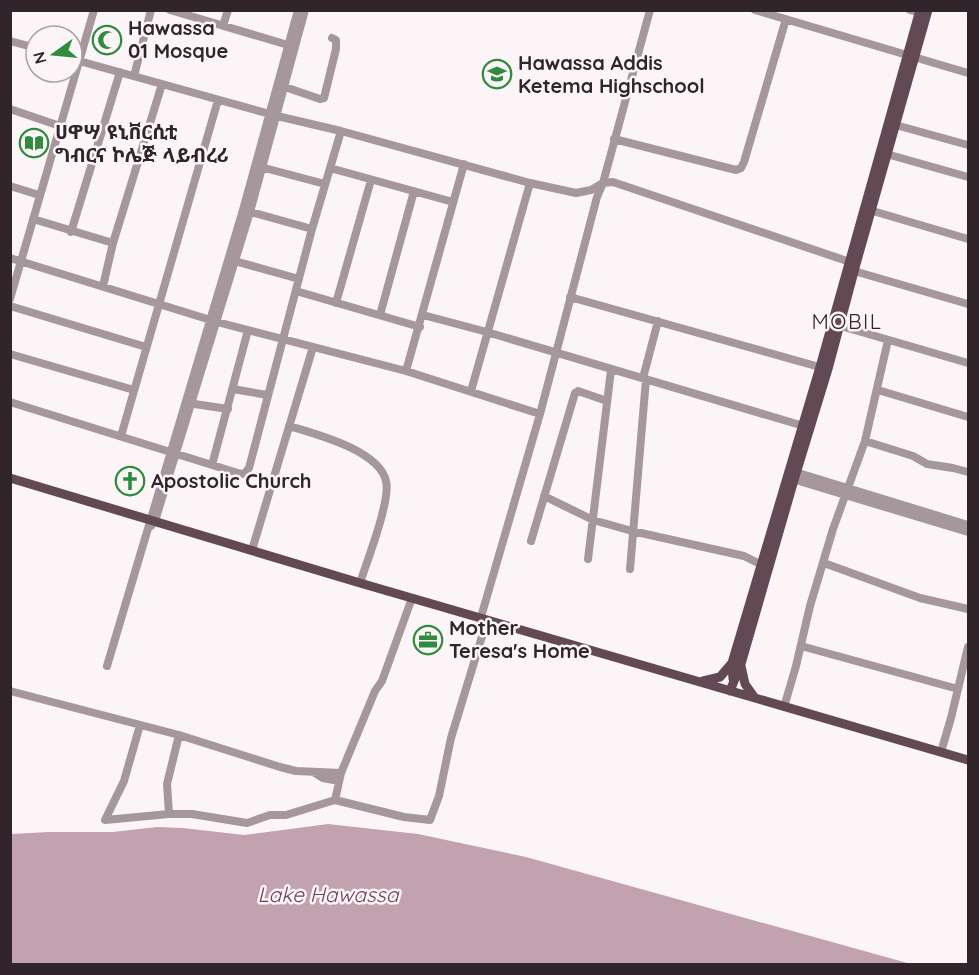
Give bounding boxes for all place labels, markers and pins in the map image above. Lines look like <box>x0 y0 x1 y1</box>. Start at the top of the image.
place label: Hawassa 01 Mosque <box>128 15 228 63</box>
mosque icon: Hawassa 01 Mosque <box>91 24 123 56</box>
place label: Hawassa Addis Ketema Highschool <box>518 50 705 98</box>
school or university icon: Hawassa Addis Ketema Highschool <box>481 58 513 90</box>
place label: ሀዋሣ ዩኒቨርሲቲ ግብርና ኮሌጅ ላይብረሪ <box>55 119 229 167</box>
library icon: ሀዋሣ ዩኒቨርሲቲ ግብርና ኮሌጅ ላይብረሪ <box>18 127 50 159</box>
church icon: Apostolic Church <box>114 465 146 497</box>
place label: Apostolic Church <box>151 468 312 493</box>
place label: Mother Teresa's Home <box>449 615 590 663</box>
office icon: Mother Teresa's Home <box>412 624 444 656</box>

